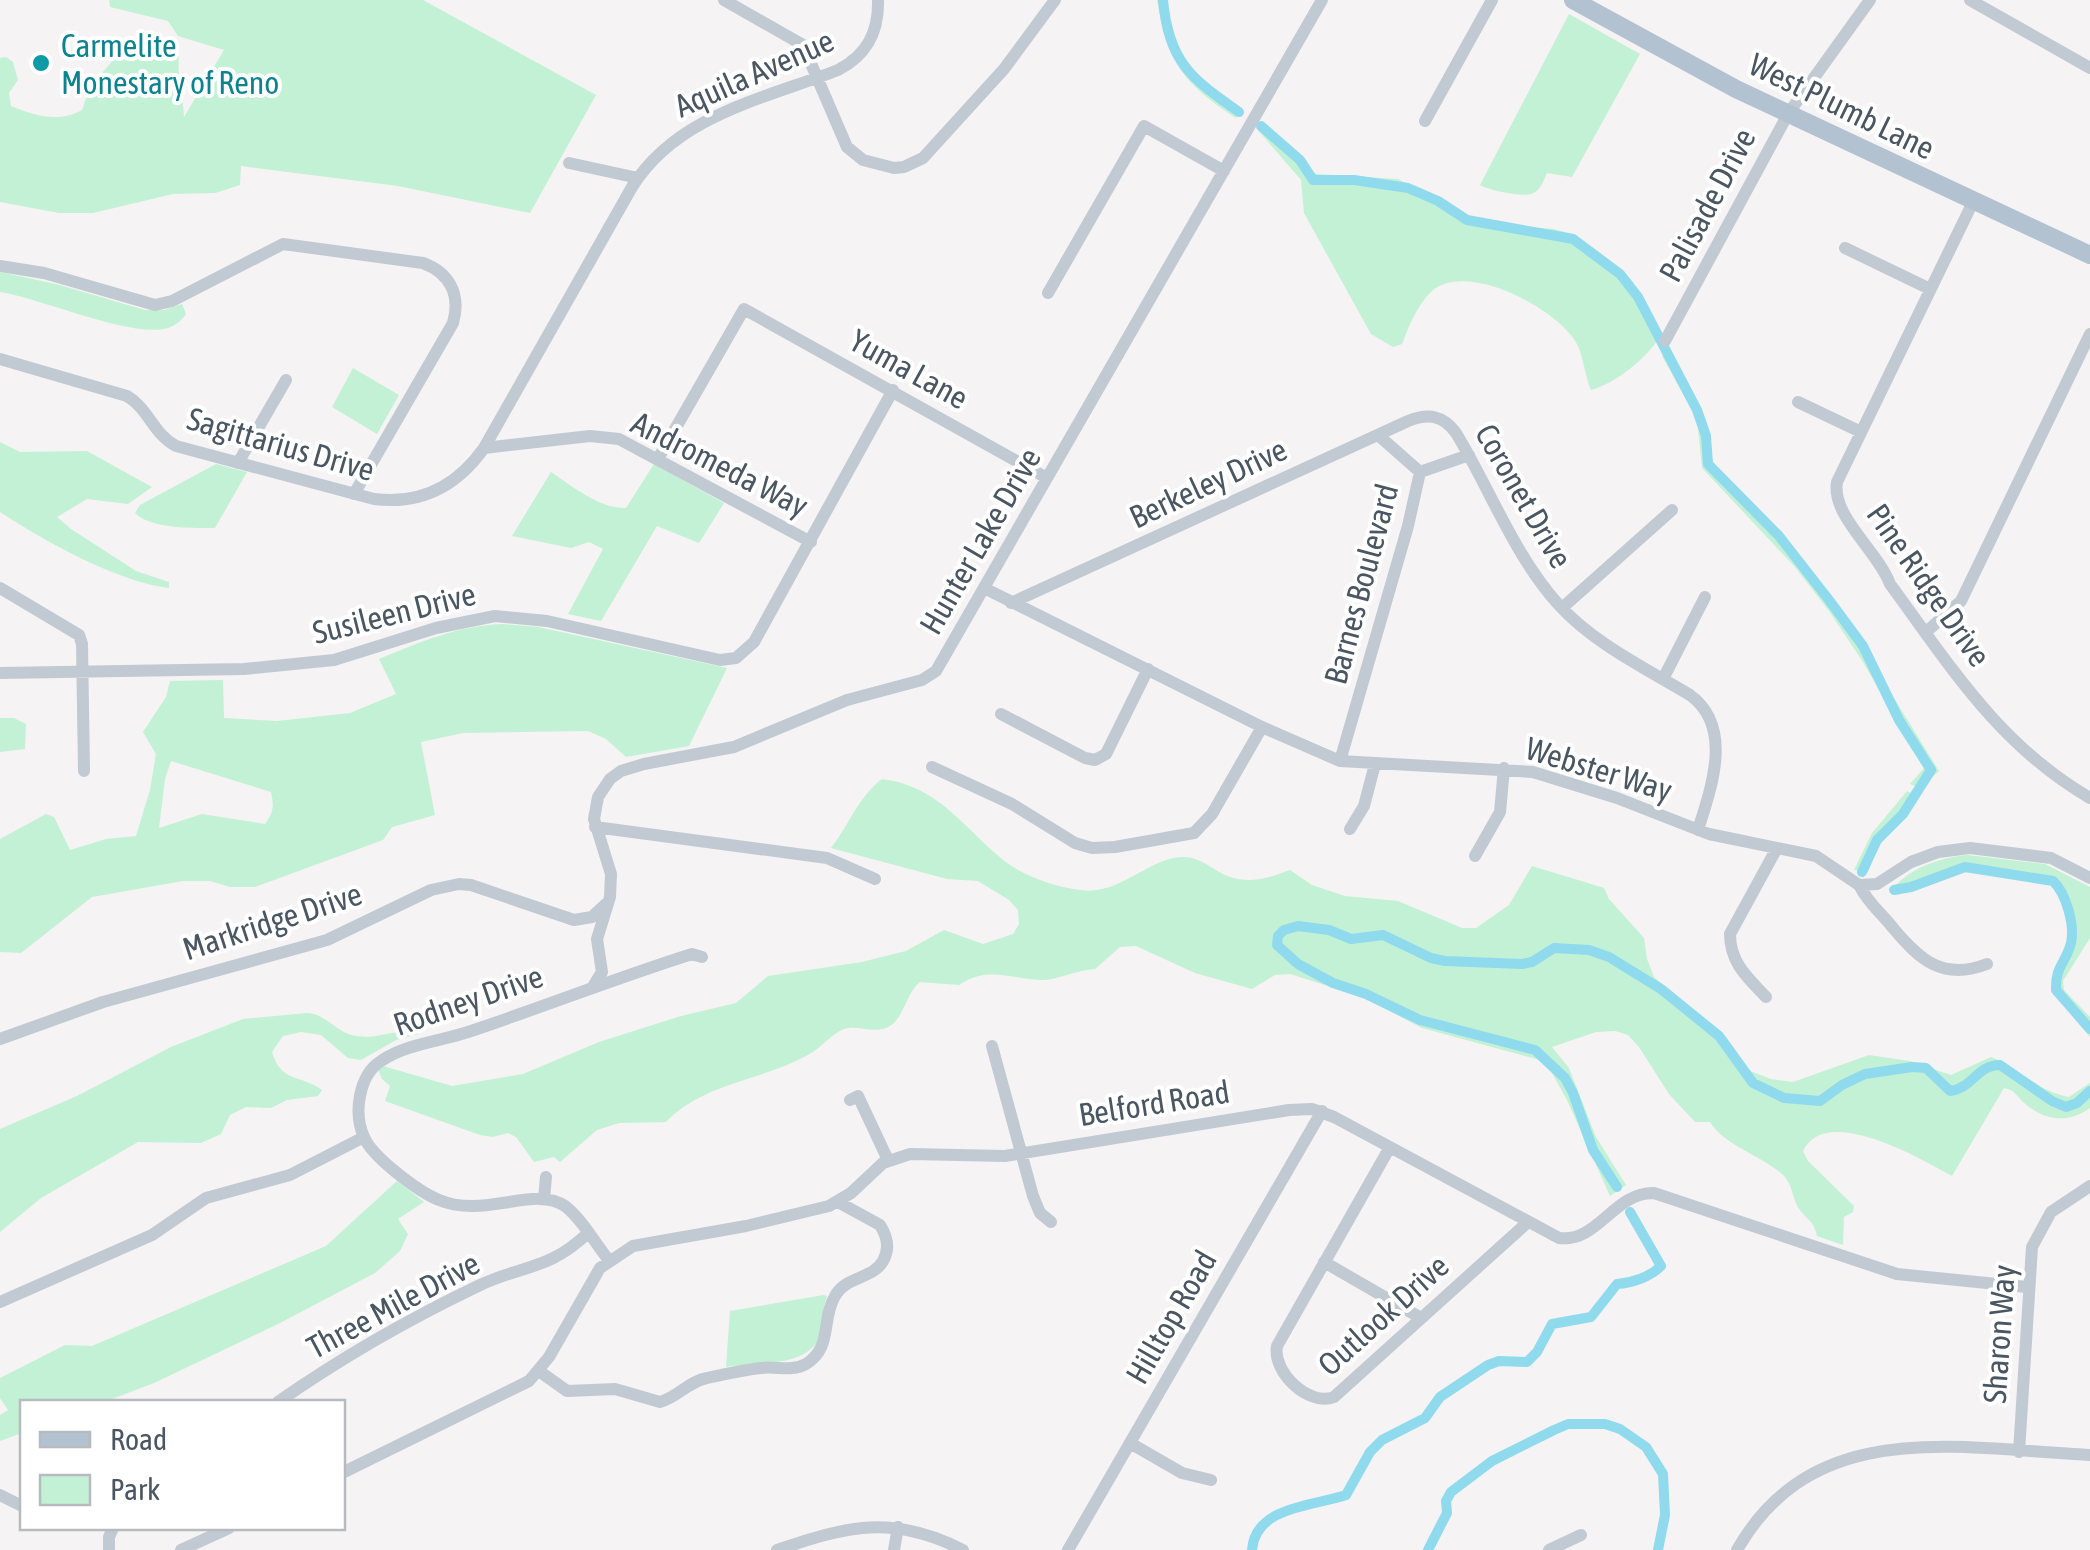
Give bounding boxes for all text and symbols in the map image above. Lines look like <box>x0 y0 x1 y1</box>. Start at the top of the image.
street label: Aquila Avenue <box>669 22 839 124</box>
place label: Carmelite Monestary of Reno <box>61 27 279 101</box>
street label: West Plumb Lane <box>1743 45 1941 167</box>
marker: Carmelite Monestary of Reno <box>30 52 52 74</box>
street label: Palisade Drive <box>1651 122 1763 288</box>
street label: Yuma Lane <box>843 321 975 417</box>
street label: Sagittarius Drive <box>183 400 379 488</box>
street label: Andromeda Way <box>626 404 814 524</box>
street label: Coronet Drive <box>1468 418 1580 574</box>
street label: Berkeley Drive <box>1124 430 1292 536</box>
street label: Hunter Lake Drive <box>912 441 1048 641</box>
street label: Barnes Boulevard <box>1317 480 1405 688</box>
street label: Pine Ridge Drive <box>1859 497 1999 673</box>
street label: Susileen Drive <box>309 575 479 651</box>
street label: Webster Way <box>1521 729 1677 809</box>
street label: Markridge Drive <box>178 875 366 967</box>
street label: Rodney Drive <box>388 957 548 1043</box>
street label: Belford Road <box>1076 1073 1232 1133</box>
street label: Three Mile Drive <box>301 1244 485 1366</box>
street label: Hilltop Road <box>1118 1244 1224 1390</box>
street label: Outlook Drive <box>1310 1247 1456 1383</box>
street label: Sharon Way <box>1976 1264 2022 1404</box>
legend <box>20 1400 345 1530</box>
text: Road <box>110 1422 167 1456</box>
text: Park <box>110 1472 160 1506</box>

